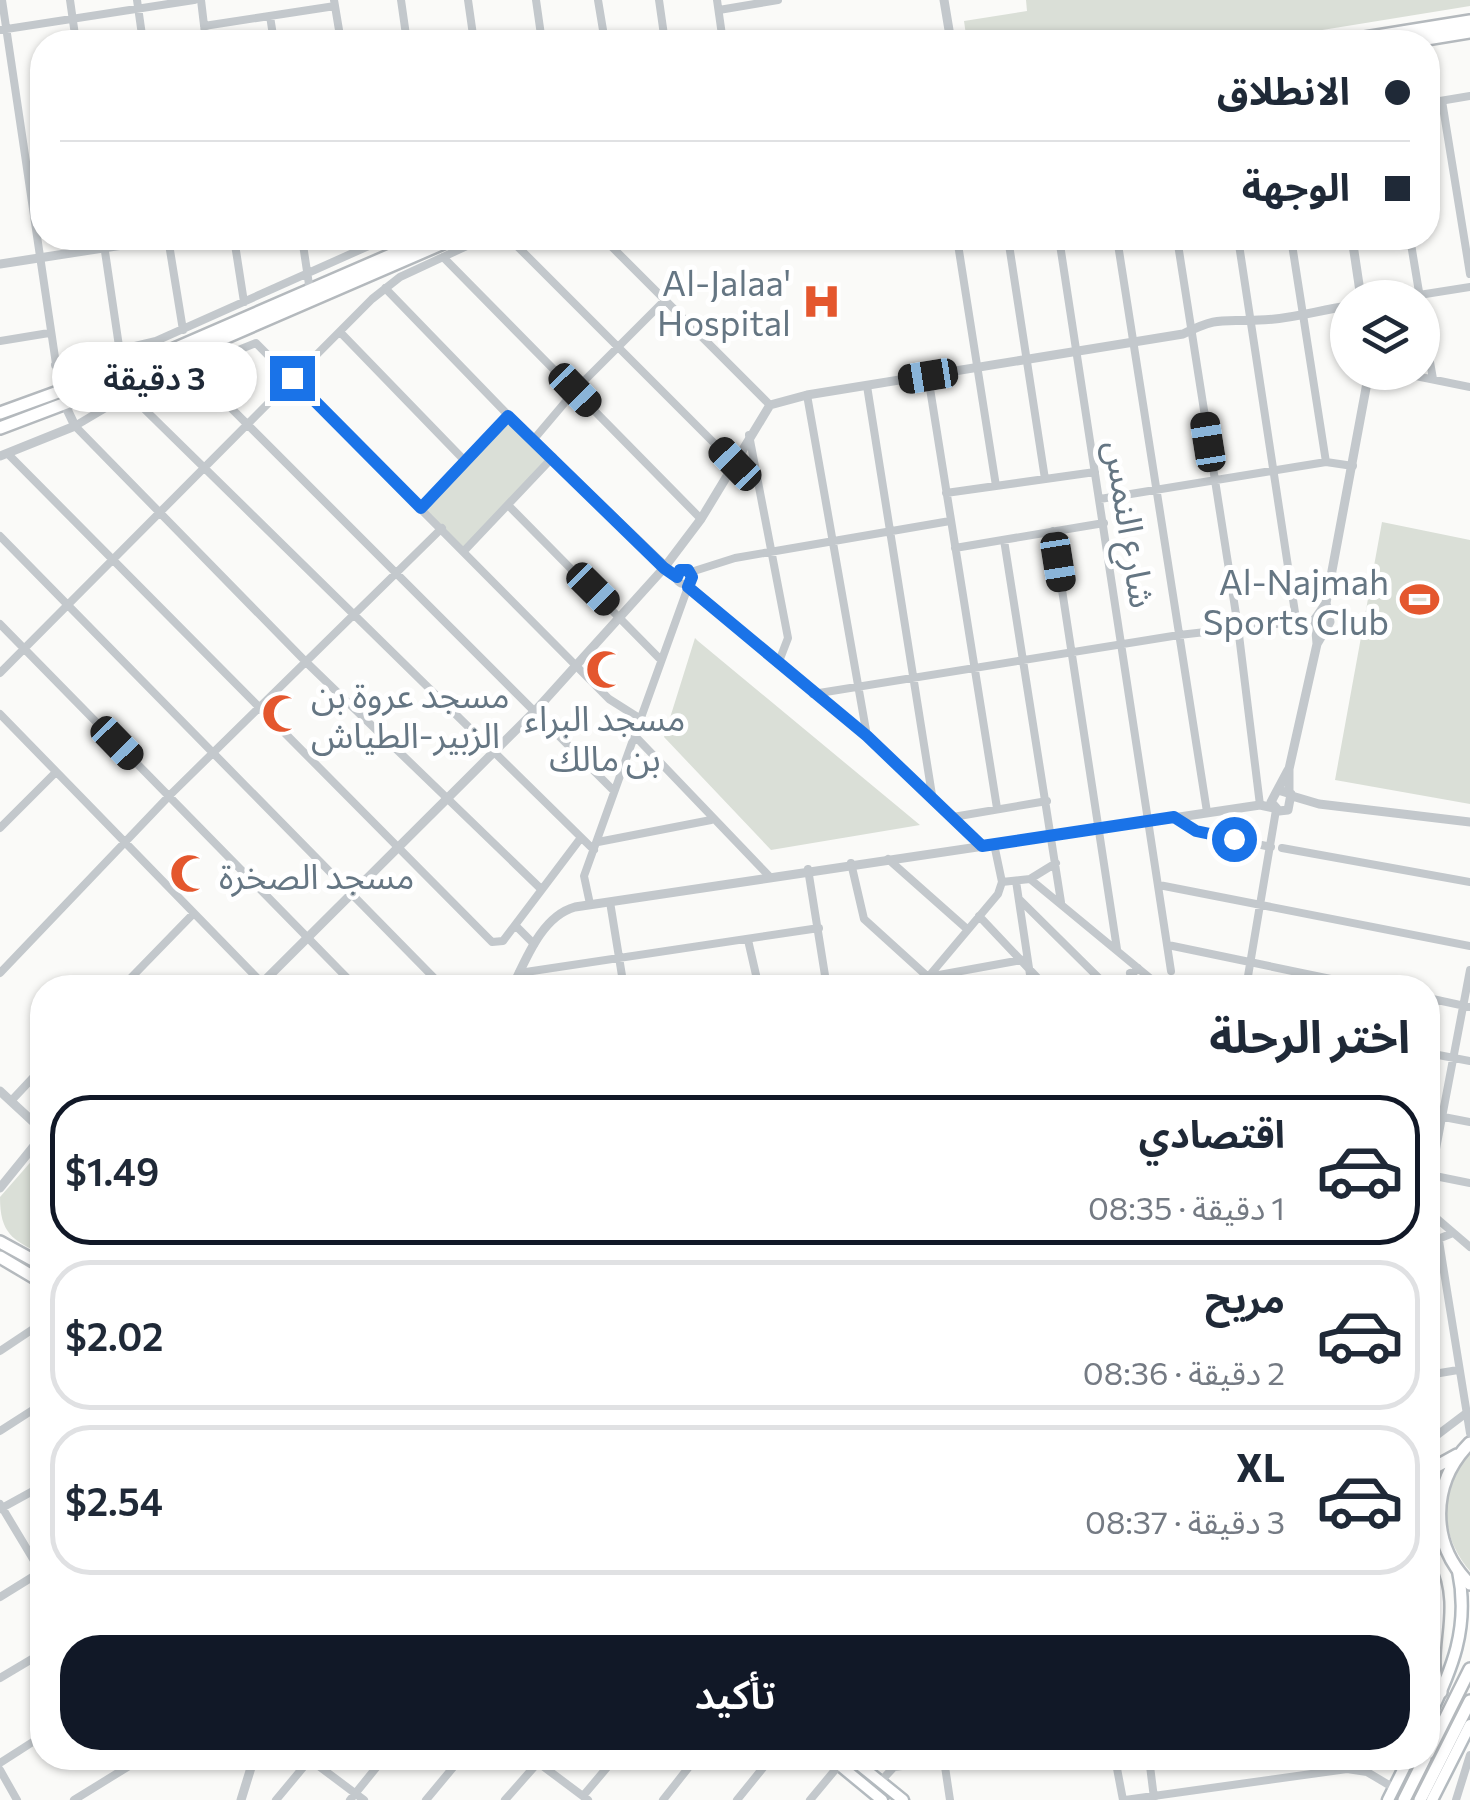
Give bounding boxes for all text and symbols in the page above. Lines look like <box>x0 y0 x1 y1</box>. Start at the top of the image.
text: الانطلاق <box>1217 66 1350 113</box>
text: الوجهة <box>1242 162 1350 209</box>
place label: Al-Jalaa' Hospital <box>657 260 791 343</box>
hospital icon: Al-Jalaa' Hospital <box>800 280 842 322</box>
map controls <box>1330 280 1440 390</box>
button: layers <box>1330 280 1440 390</box>
callout: 3 دقيقة <box>52 343 257 413</box>
route end <box>270 356 315 401</box>
car <box>896 356 960 396</box>
text: 3 دقيقة <box>103 357 206 397</box>
car <box>543 358 607 422</box>
car <box>1188 410 1228 474</box>
car <box>703 432 767 496</box>
street label: شارع النمس <box>1091 437 1166 612</box>
car <box>1038 530 1078 594</box>
car <box>561 557 625 621</box>
place label: Al-Najmah Sports Club <box>1203 559 1389 642</box>
sports icon: Al-Najmah Sports Club <box>1398 579 1440 621</box>
mosque icon: مسجد البراء بن مالك <box>584 648 626 690</box>
place label: مسجد عروة بن الزبير-الطياش <box>311 672 510 756</box>
mosque icon: مسجد عروة بن الزبير-الطياش <box>260 692 302 734</box>
place label: مسجد البراء بن مالك <box>525 695 685 779</box>
car <box>85 711 149 775</box>
route start <box>1212 817 1257 862</box>
mosque icon: مسجد الصخرة <box>168 853 210 895</box>
place label: مسجد الصخرة <box>219 853 414 897</box>
text: اختر الرحلة <box>1209 1007 1410 1062</box>
text: اقتصادي <box>1139 1109 1285 1156</box>
icon: car <box>1315 1125 1405 1215</box>
text: $1.49 <box>65 1147 159 1194</box>
text: 1 دقيقة · 08:35 <box>1088 1187 1285 1227</box>
text: مريح <box>1205 1274 1285 1321</box>
icon: car <box>1315 1290 1405 1380</box>
text: $2.02 <box>65 1312 164 1359</box>
text: 2 دقيقة · 08:36 <box>1083 1352 1285 1392</box>
text: XL <box>1236 1443 1285 1490</box>
icon: car <box>1315 1455 1405 1545</box>
text: $2.54 <box>65 1477 163 1524</box>
text: 3 دقيقة · 08:37 <box>1085 1501 1285 1541</box>
button: تأكيد <box>60 1635 1410 1750</box>

